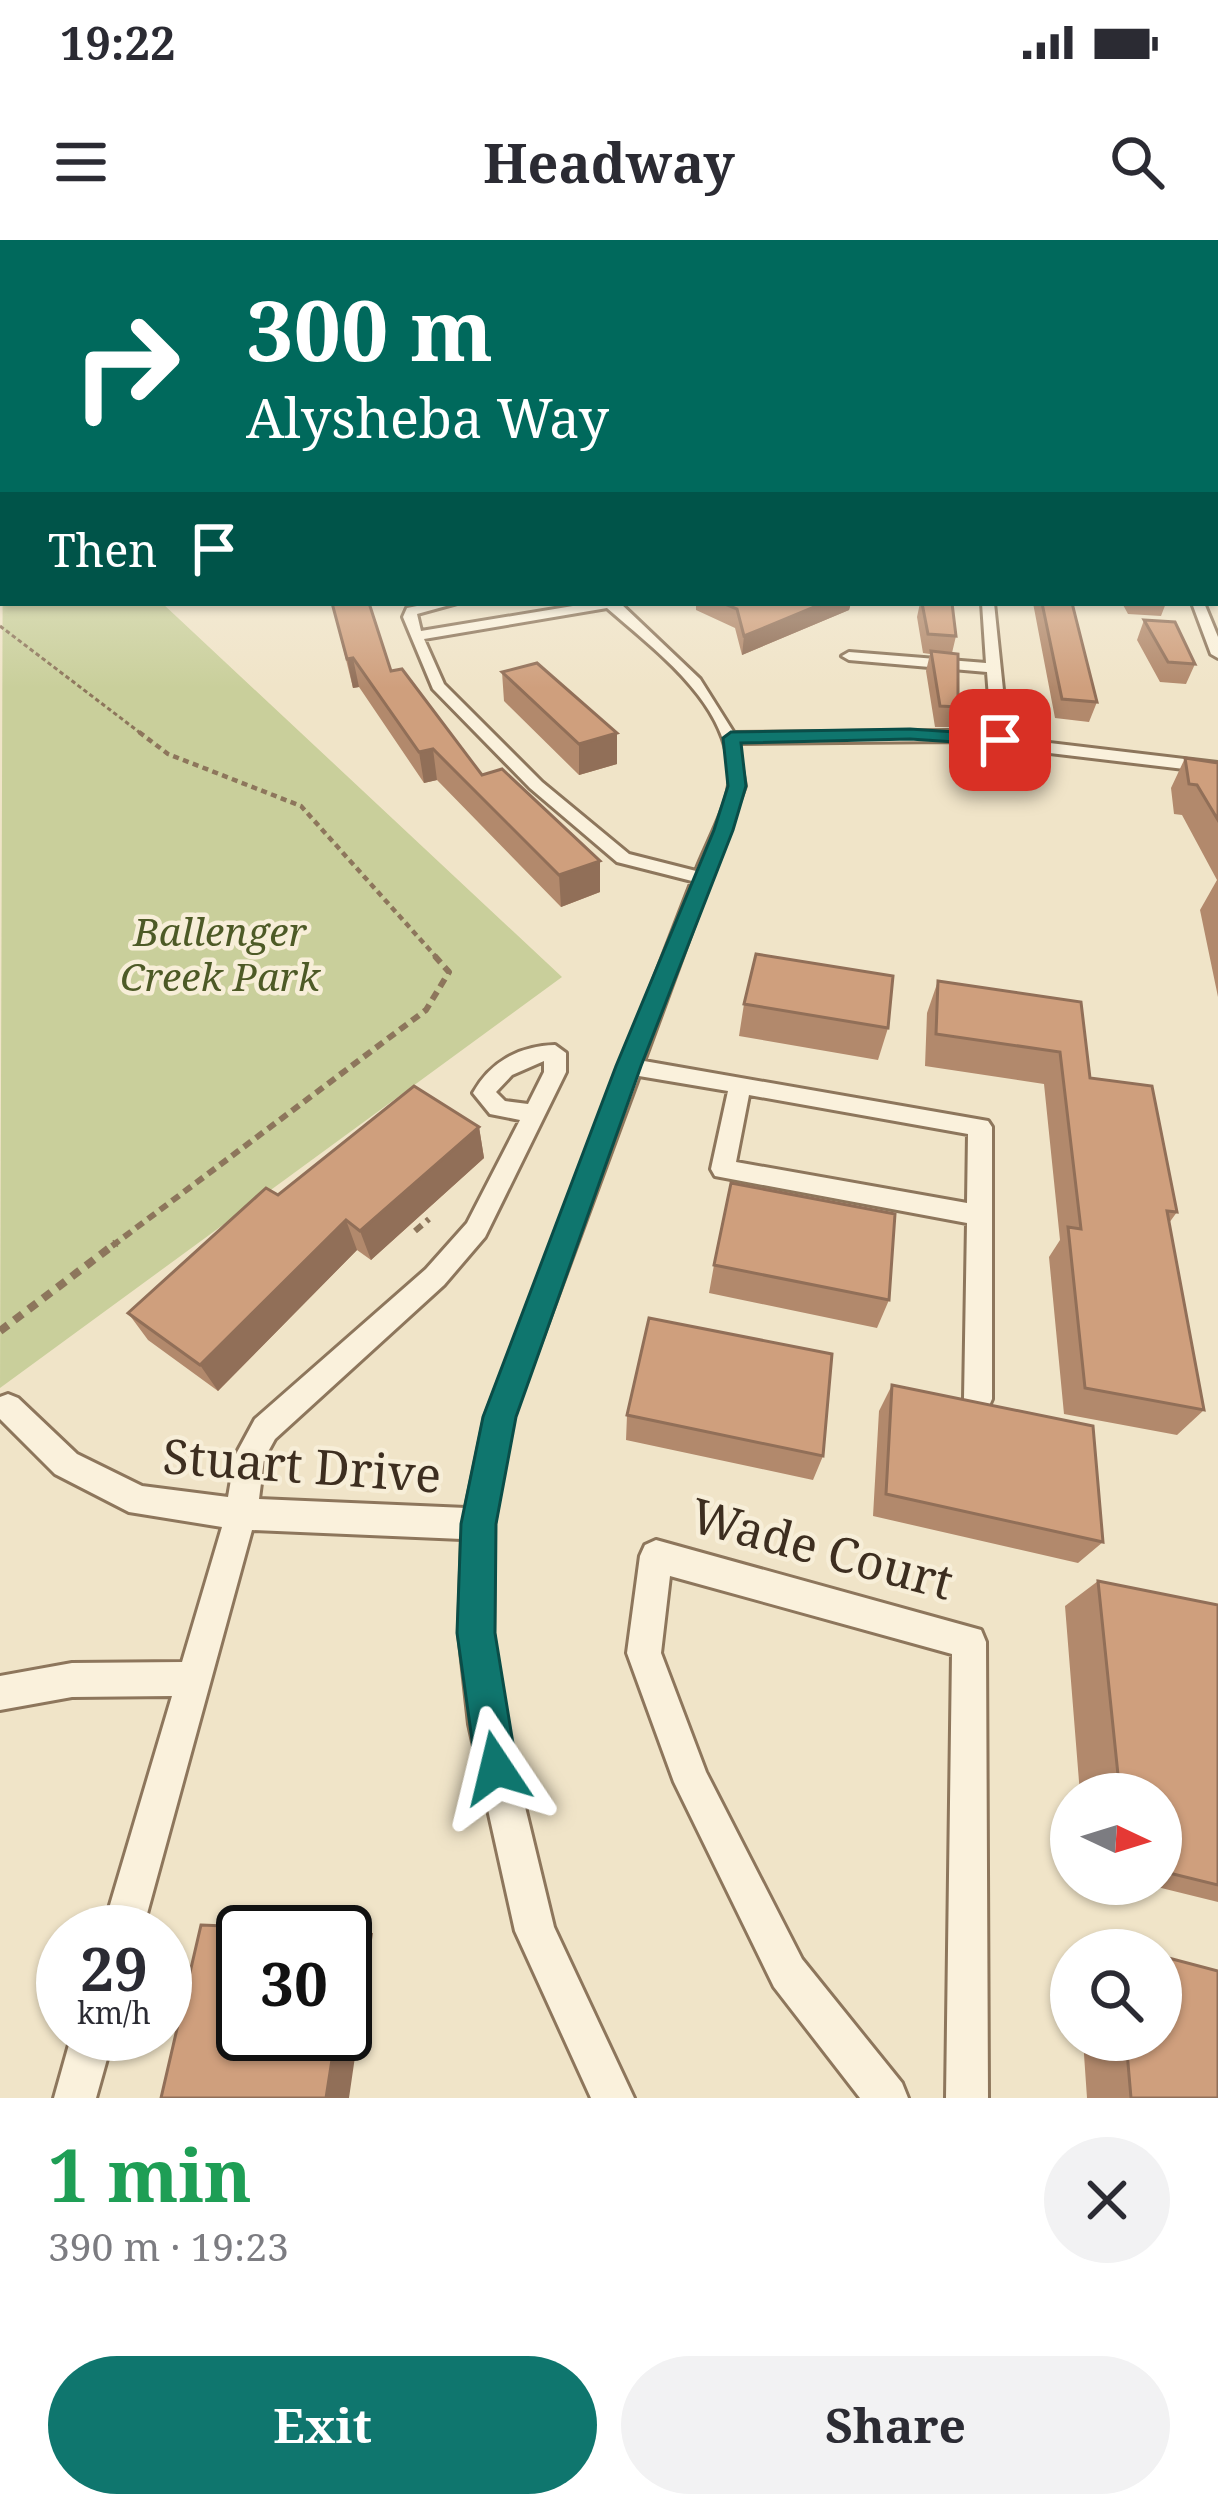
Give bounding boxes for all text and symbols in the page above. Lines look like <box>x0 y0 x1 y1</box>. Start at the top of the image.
text: 19:22 <box>60 12 175 73</box>
text: Headway <box>483 125 735 199</box>
icon: menu <box>48 129 114 195</box>
icon: search <box>1104 129 1170 195</box>
text: 300 m <box>246 271 493 386</box>
icon: right <box>48 288 204 444</box>
text: Alysheba Way <box>246 380 609 454</box>
icon: arrive <box>181 516 247 582</box>
text: Then <box>48 519 157 580</box>
pin <box>949 689 1051 791</box>
icon: arrive <box>967 707 1033 773</box>
park label: Ballenger Creek Park <box>120 904 322 1002</box>
street label: Stuart Drive <box>161 1422 443 1507</box>
street label: Wade Court <box>684 1481 961 1614</box>
position arrow <box>433 1705 559 1831</box>
north arrow <box>1050 1773 1182 1905</box>
map controls <box>1050 1773 1182 2061</box>
speed limit sign: 30 <box>216 1905 372 2061</box>
text: 29 <box>80 1927 148 2009</box>
button: search <box>1050 1929 1182 2061</box>
text: km/h <box>77 1992 151 2033</box>
text: 1 min <box>48 2125 252 2223</box>
button: close <box>1044 2137 1170 2263</box>
text: 390 m · 19:23 <box>48 2219 289 2272</box>
button: Exit <box>48 2356 597 2494</box>
button: Share <box>621 2356 1170 2494</box>

